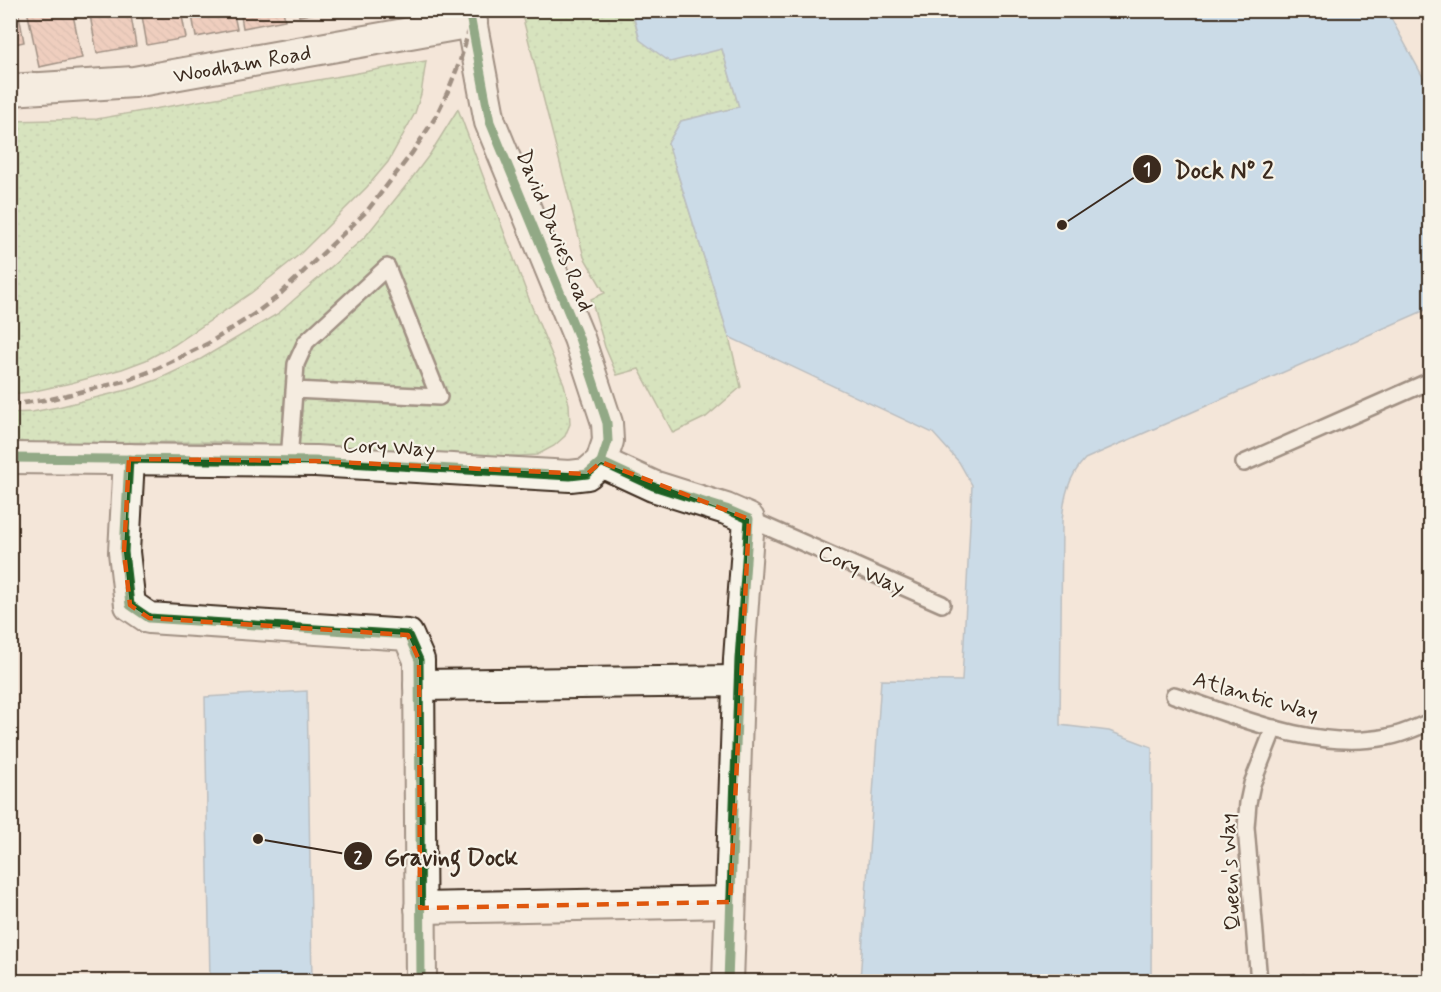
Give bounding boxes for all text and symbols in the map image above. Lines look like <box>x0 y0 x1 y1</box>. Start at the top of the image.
street label: Woodham Road <box>171 39 313 91</box>
street label: David Davies Road <box>509 146 599 316</box>
callout: Dock Nº 2 <box>1132 148 1286 190</box>
text: Dock Nº 2 <box>1174 156 1274 187</box>
text: 1 <box>1143 158 1151 182</box>
street label: Cory Way <box>342 432 436 464</box>
street label: Cory Way <box>813 539 909 602</box>
street label: Atlantic Way <box>1189 666 1321 728</box>
street label: Queen's Way <box>1214 812 1248 931</box>
callout: Graving Dock <box>343 835 530 877</box>
text: Graving Dock <box>384 843 518 877</box>
text: 2 <box>354 846 363 870</box>

